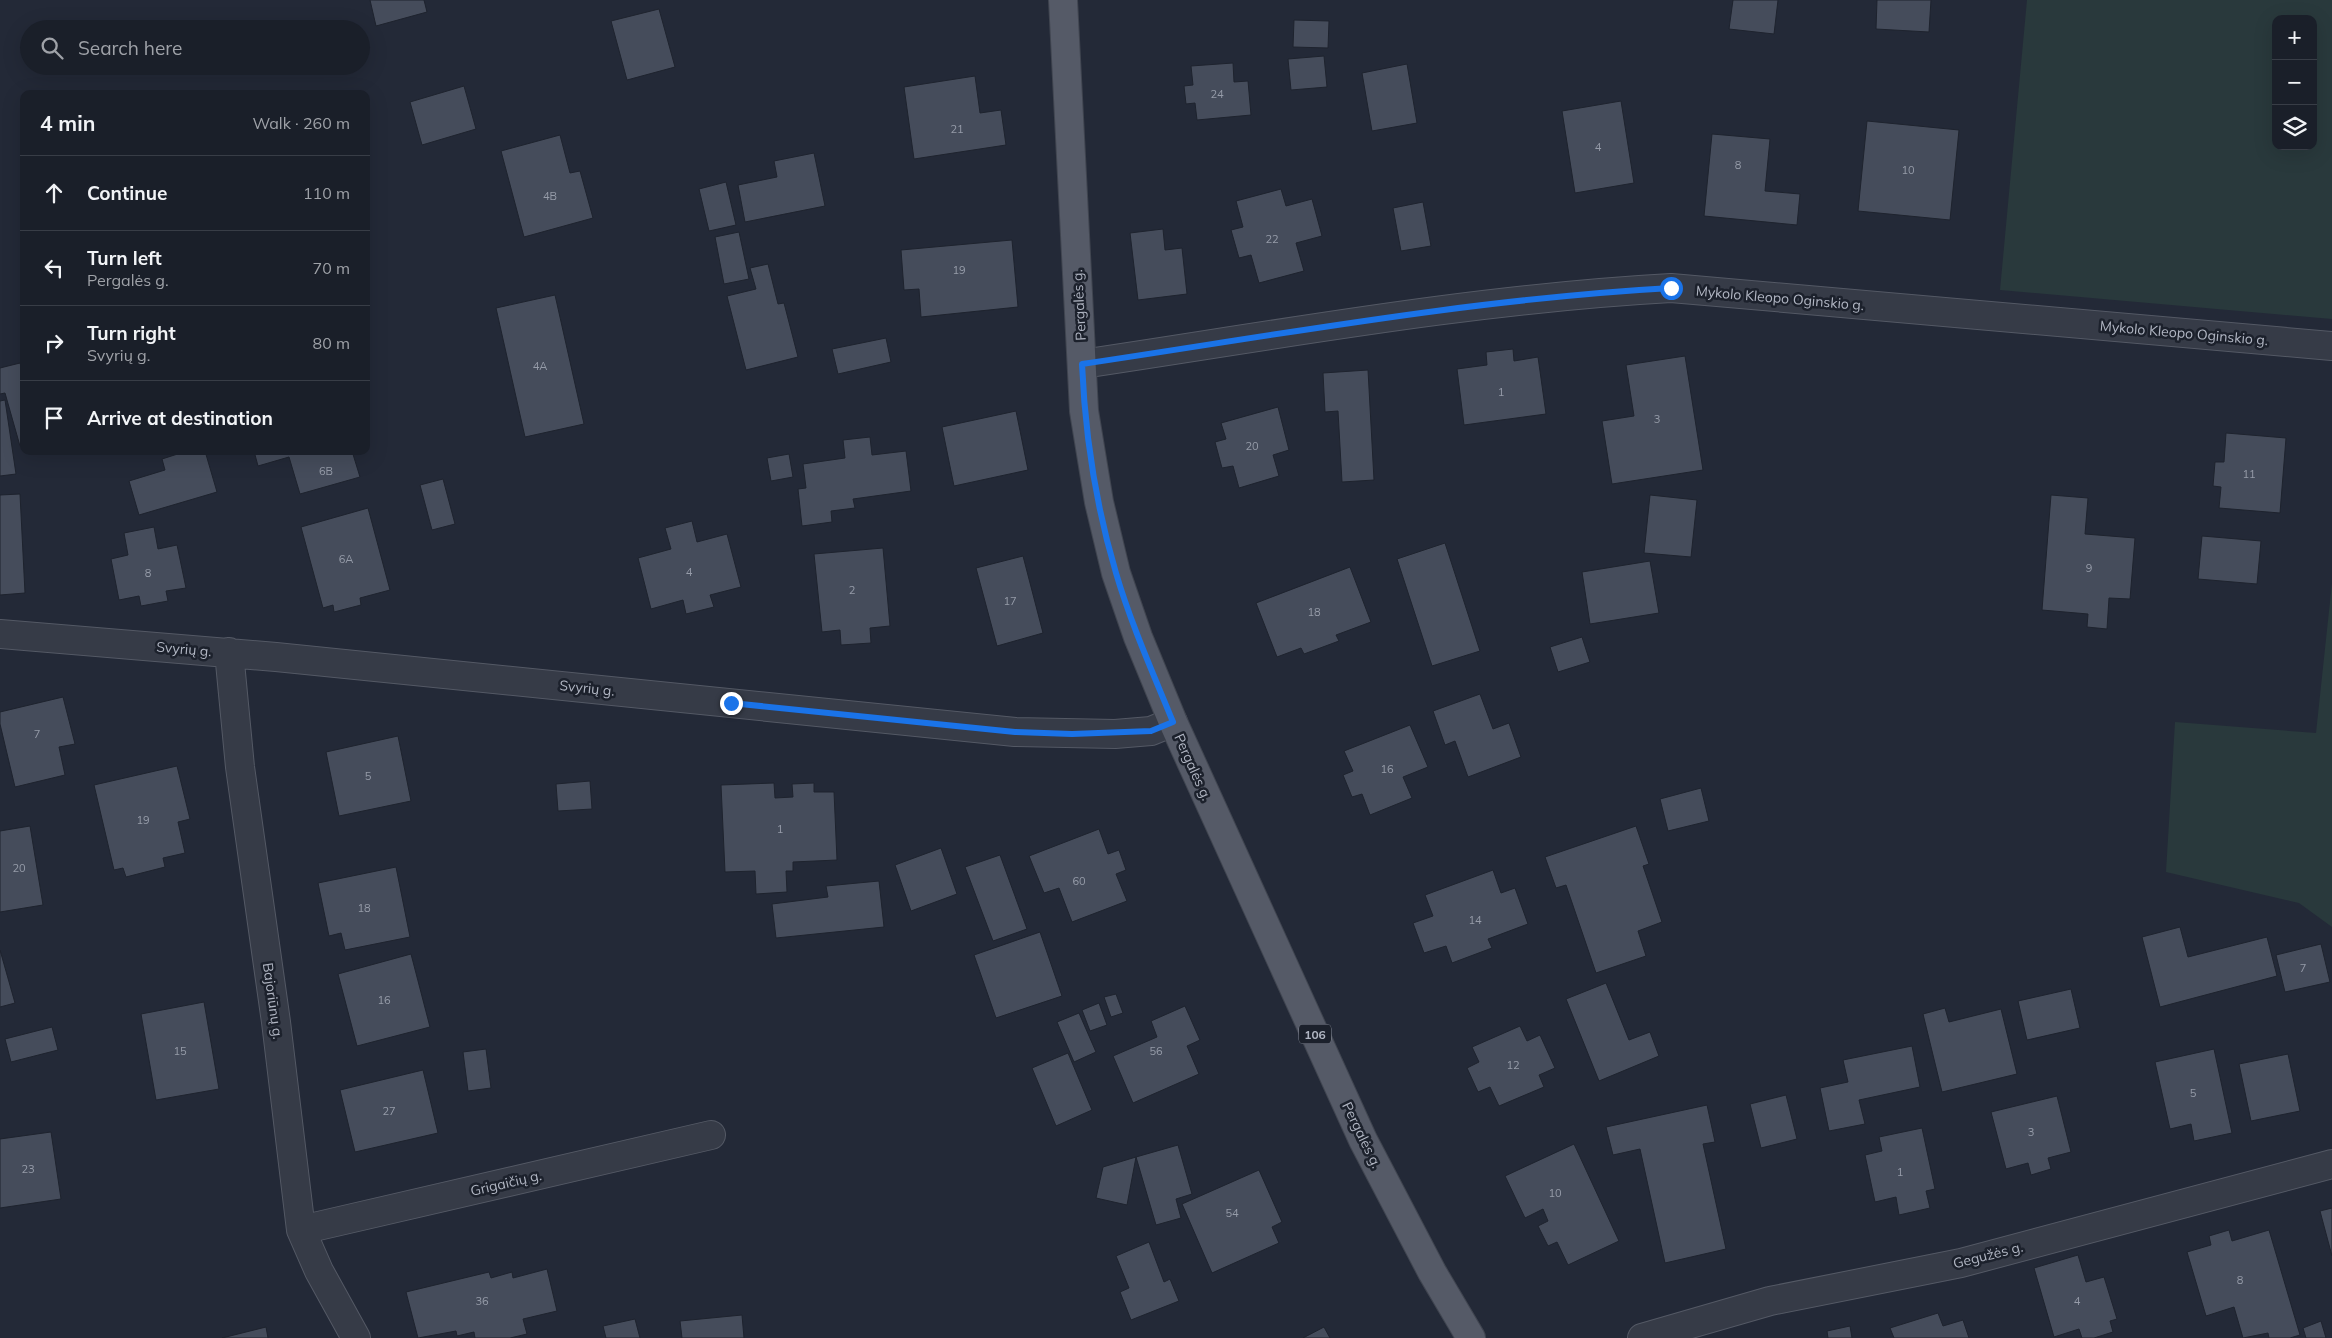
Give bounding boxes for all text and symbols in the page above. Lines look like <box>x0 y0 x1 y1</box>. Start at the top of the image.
map controls <box>2272 15 2317 150</box>
button: + <box>2272 15 2317 60</box>
search box <box>20 20 370 75</box>
icon: search <box>38 34 66 62</box>
text: Search here <box>78 36 182 60</box>
button: − <box>2272 60 2317 105</box>
house number: 24 <box>1210 87 1224 101</box>
button: layers <box>2272 105 2317 150</box>
text: 4 min <box>40 110 95 136</box>
text: Walk · 260 m <box>252 113 350 133</box>
house number: 21 <box>950 122 964 136</box>
house number: 4 <box>1595 140 1602 154</box>
house number: 8 <box>1735 158 1742 172</box>
house number: 10 <box>1901 163 1915 177</box>
icon: ahead <box>40 179 68 207</box>
text: Continue <box>87 181 167 205</box>
text: 110 m <box>303 183 350 203</box>
house number: 4B <box>543 189 557 203</box>
house number: 22 <box>1265 232 1279 246</box>
text: Turn left <box>87 246 162 270</box>
icon: left <box>40 254 68 282</box>
text: 70 m <box>313 258 350 278</box>
house number: 19 <box>952 263 966 277</box>
street label: Pergalės g. <box>1068 269 1090 341</box>
text: Pergalės g. <box>87 270 169 290</box>
route start <box>1660 277 1683 300</box>
street label: Mykolo Kleopo Oginskio g. <box>1695 282 1865 314</box>
street label: Mykolo Kleopo Oginskio g. <box>2099 317 2269 349</box>
text: Turn right <box>87 321 176 345</box>
icon: right <box>40 329 68 357</box>
text: 80 m <box>313 333 350 353</box>
text: Svyrių g. <box>87 345 150 365</box>
house number: 4A <box>533 359 547 373</box>
house number: 1 <box>1498 385 1504 399</box>
icon: arrive <box>40 404 68 432</box>
text: Arrive at destination <box>87 406 273 430</box>
house number: 3 <box>1654 412 1660 426</box>
house number: 20 <box>1245 439 1259 453</box>
house number: 6B <box>319 464 333 478</box>
house number: 11 <box>2242 467 2256 481</box>
house number: 6A <box>339 552 353 566</box>
house number: 9 <box>2086 561 2092 575</box>
house number: 4 <box>686 565 693 579</box>
house number: 8 <box>145 566 152 580</box>
house number: 2 <box>849 583 856 597</box>
house number: 17 <box>1003 594 1017 608</box>
house number: 18 <box>1307 605 1321 619</box>
street label: Svyrių g. <box>156 638 212 660</box>
street label: Svyrių g. <box>558 676 616 700</box>
route end <box>720 692 743 715</box>
house number: 7 <box>34 727 40 741</box>
street label: Pergalės g. <box>1170 731 1216 803</box>
house number: 16 <box>1380 762 1394 776</box>
house number: 5 <box>365 769 372 783</box>
house number: 19 <box>136 813 150 827</box>
house number: 1 <box>777 822 783 836</box>
house number: 20 <box>12 861 26 875</box>
house number: 60 <box>1072 874 1086 888</box>
house number: 18 <box>357 901 371 915</box>
house number: 14 <box>1468 913 1482 927</box>
street label: Bajoriūnų g. <box>259 961 287 1041</box>
house number: 7 <box>2300 961 2306 975</box>
house number: 16 <box>377 993 391 1007</box>
road number: 106 <box>1299 1024 1331 1044</box>
house number: 15 <box>173 1044 187 1058</box>
house number: 56 <box>1149 1044 1163 1058</box>
house number: 12 <box>1506 1058 1520 1072</box>
house number: 5 <box>2190 1086 2197 1100</box>
street label: Pergalės g. <box>1338 1099 1386 1171</box>
house number: 27 <box>382 1104 396 1118</box>
house number: 3 <box>2028 1125 2034 1139</box>
house number: 23 <box>21 1162 35 1176</box>
house number: 1 <box>1897 1165 1903 1179</box>
street label: Grigaičių g. <box>469 1166 543 1200</box>
house number: 10 <box>1548 1186 1562 1200</box>
house number: 54 <box>1225 1206 1239 1220</box>
street label: Gegužės g. <box>1951 1238 2025 1272</box>
house number: 8 <box>2237 1273 2244 1287</box>
house number: 36 <box>475 1294 489 1308</box>
house number: 4 <box>2074 1294 2081 1308</box>

